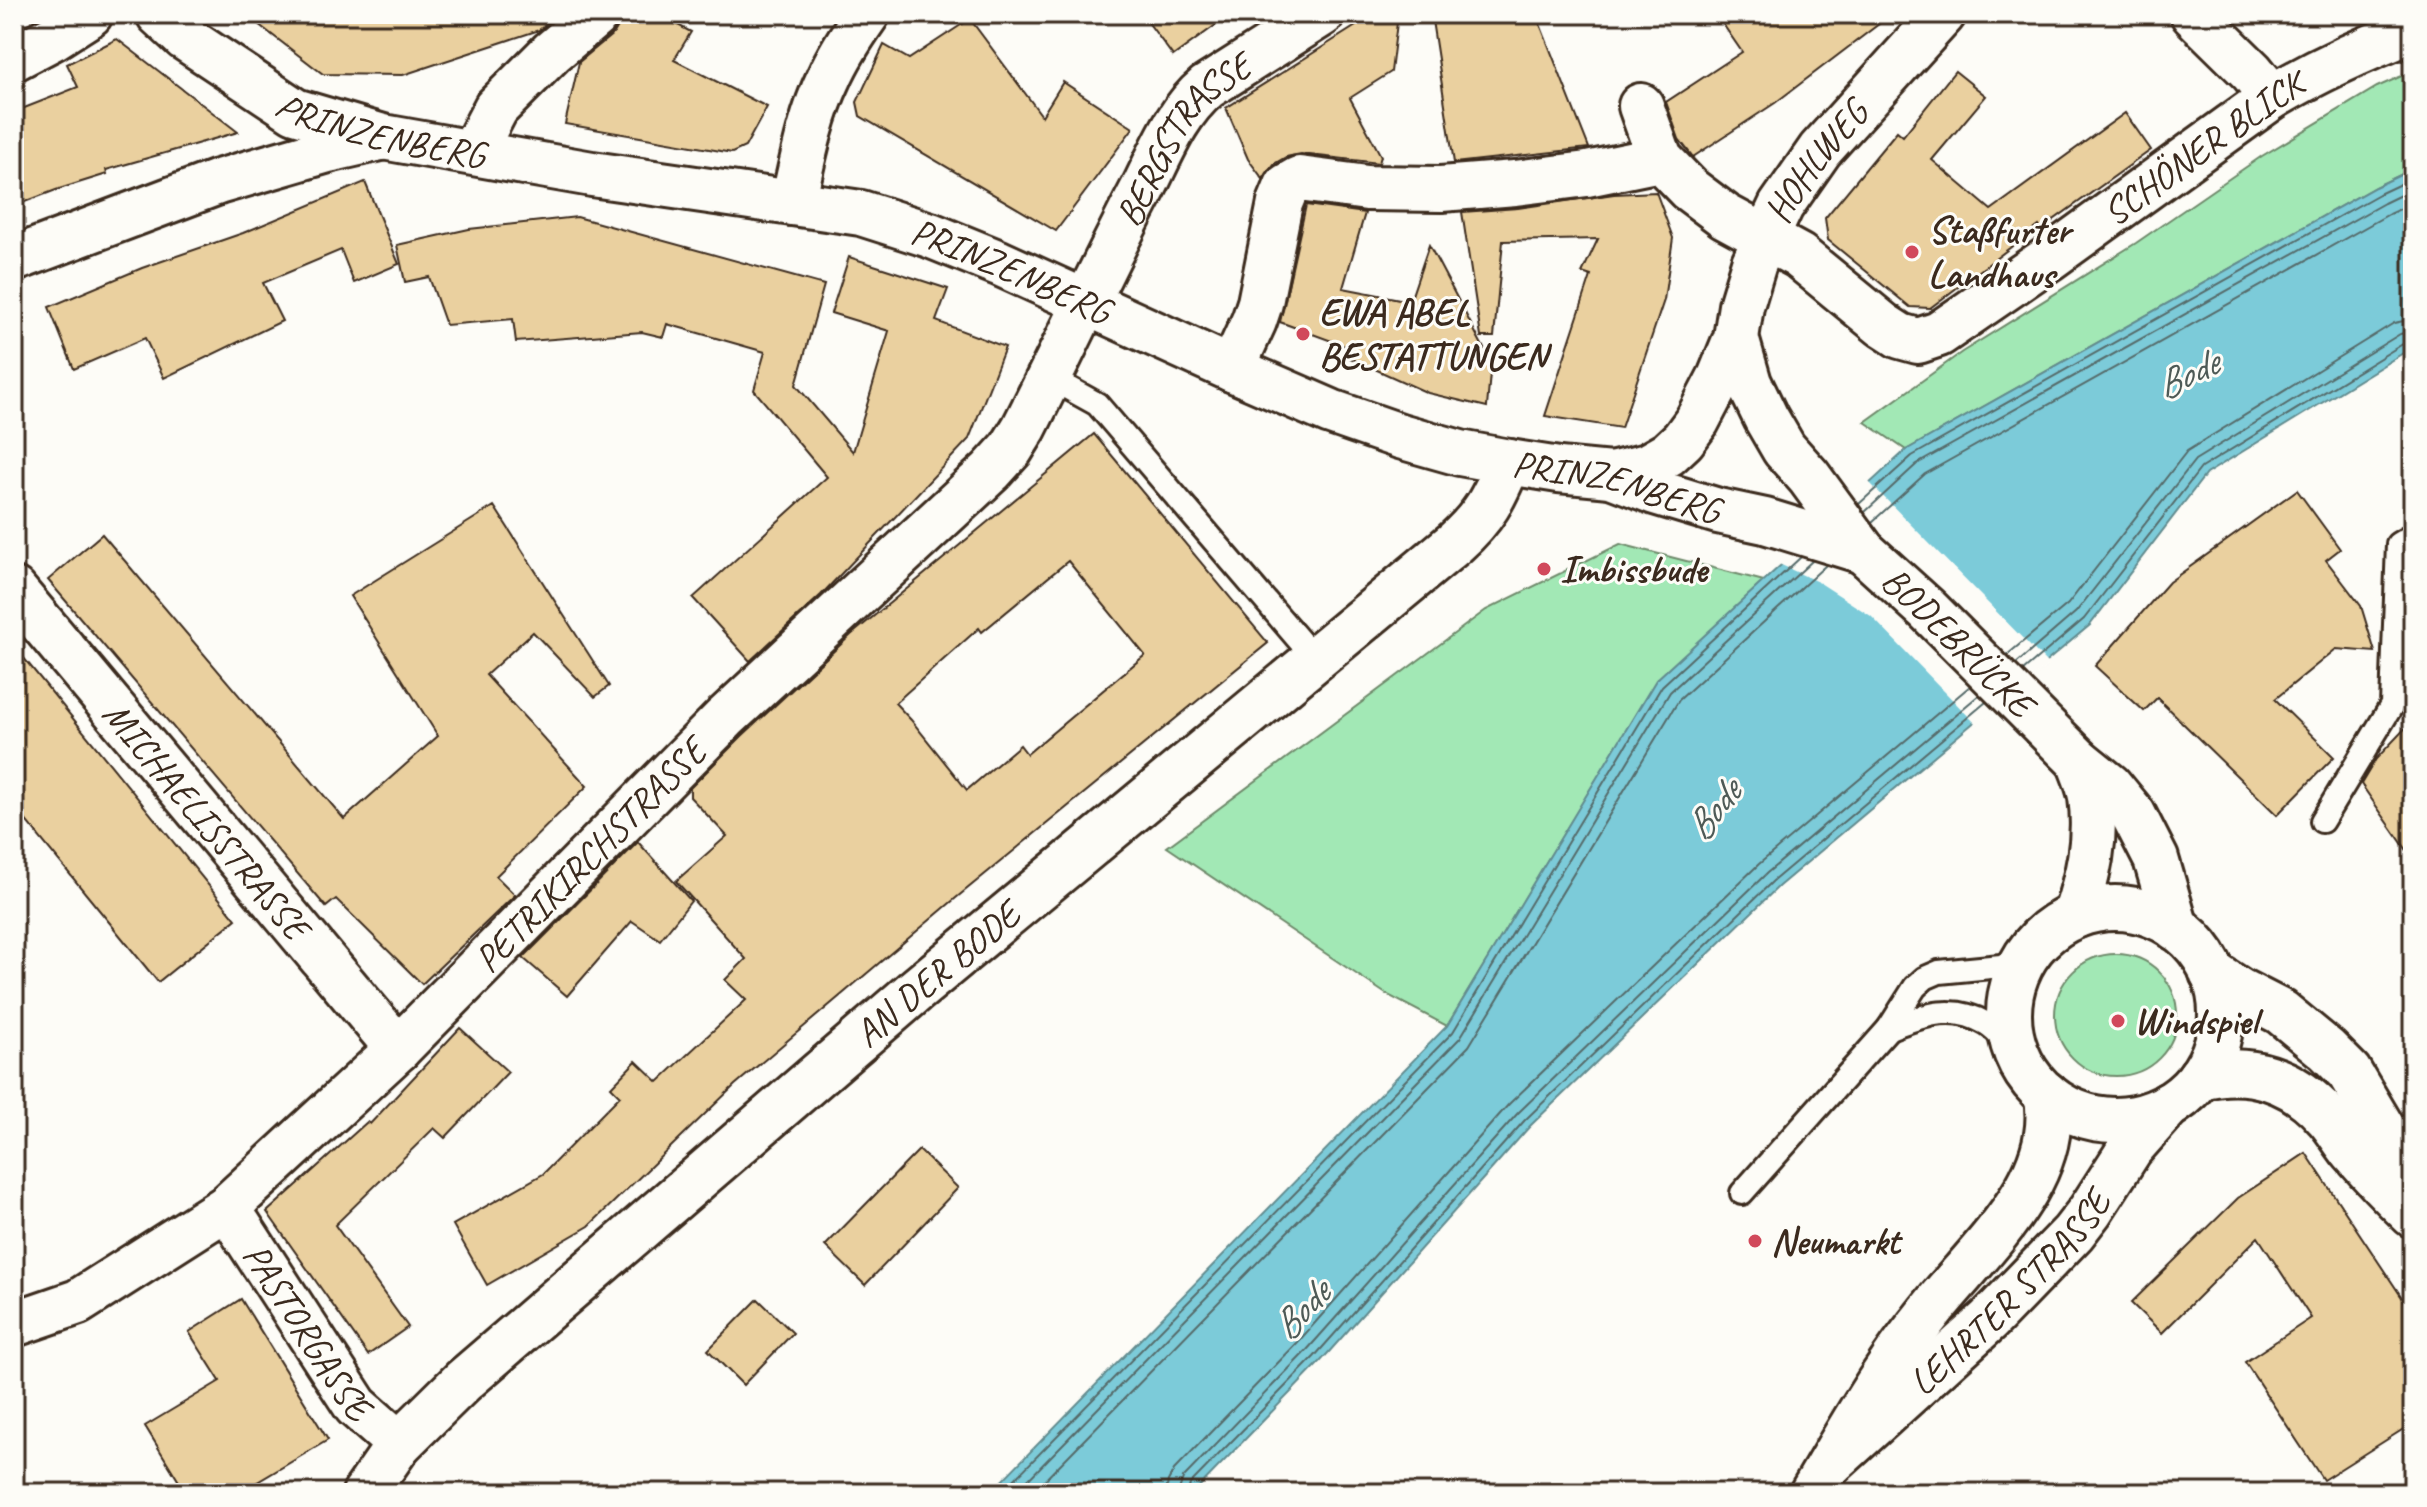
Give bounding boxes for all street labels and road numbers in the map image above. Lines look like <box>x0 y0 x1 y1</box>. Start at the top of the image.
street label: BERGSTRASSE <box>1104 39 1264 234</box>
street label: SCHÖNER BLICK <box>2093 57 2317 235</box>
street label: PRINZENBERG <box>267 82 492 179</box>
street label: HOHLWEG <box>1753 88 1880 230</box>
street label: PRINZENBERG <box>906 207 1121 335</box>
street label: PRINZENBERG <box>1510 439 1729 535</box>
street label: BODEBRÜCKE <box>1872 556 2048 730</box>
street label: MICHAELISSTRASSE <box>93 691 323 953</box>
street label: PETRIKIRCHSTRASSE <box>464 724 719 982</box>
street label: AN DER BODE <box>844 888 1033 1057</box>
street label: LEHRTER STRASSE <box>1899 1177 2123 1405</box>
street label: PASTORGASSE <box>233 1234 384 1434</box>

